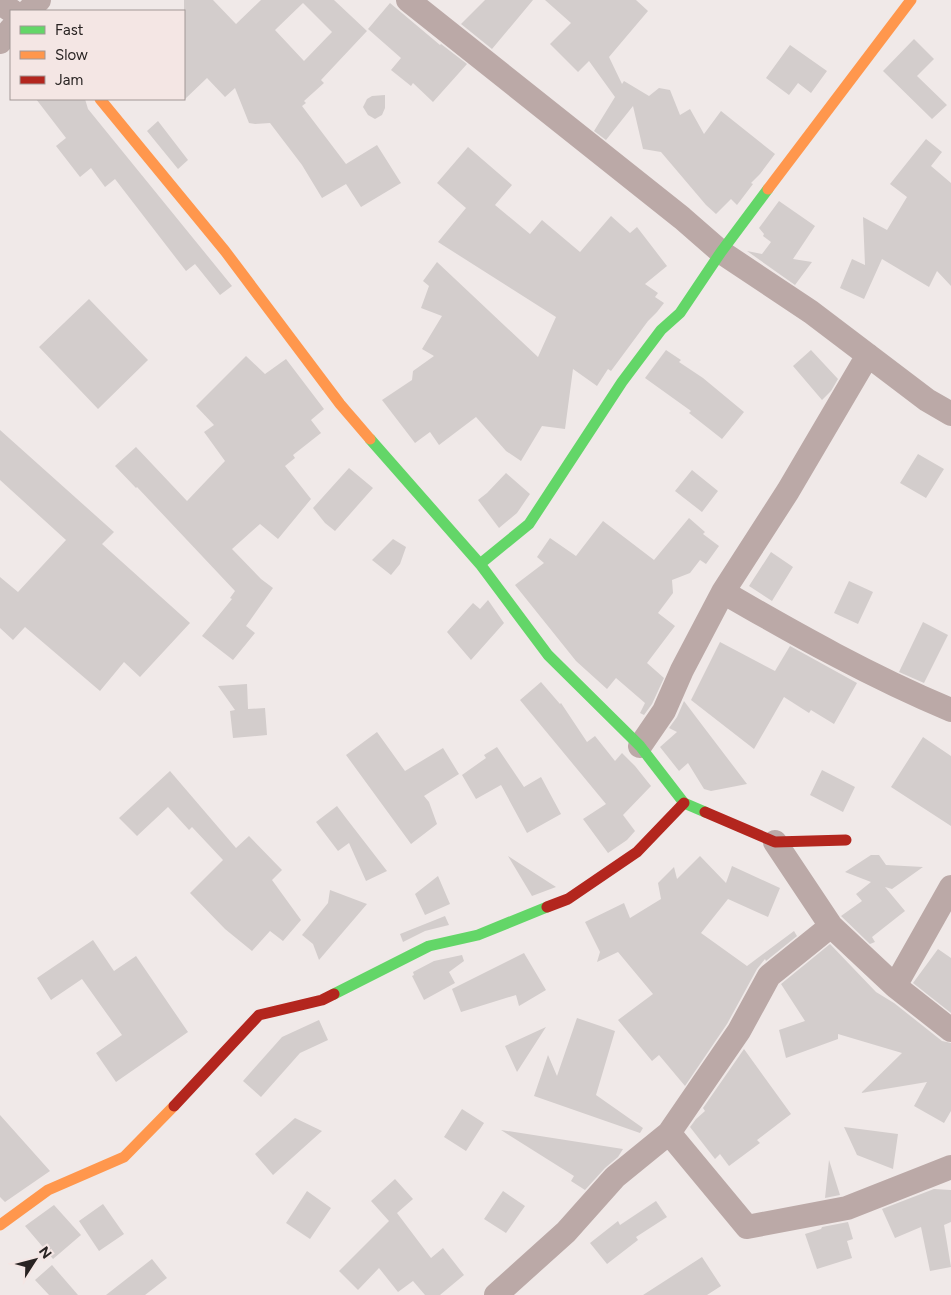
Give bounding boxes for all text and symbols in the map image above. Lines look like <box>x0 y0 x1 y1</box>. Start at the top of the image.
legend <box>10 10 185 100</box>
text: Fast <box>55 21 84 39</box>
text: Slow <box>55 46 88 64</box>
text: Jam <box>55 71 83 89</box>
north arrow <box>10 1235 60 1285</box>
text: N <box>35 1243 55 1262</box>

